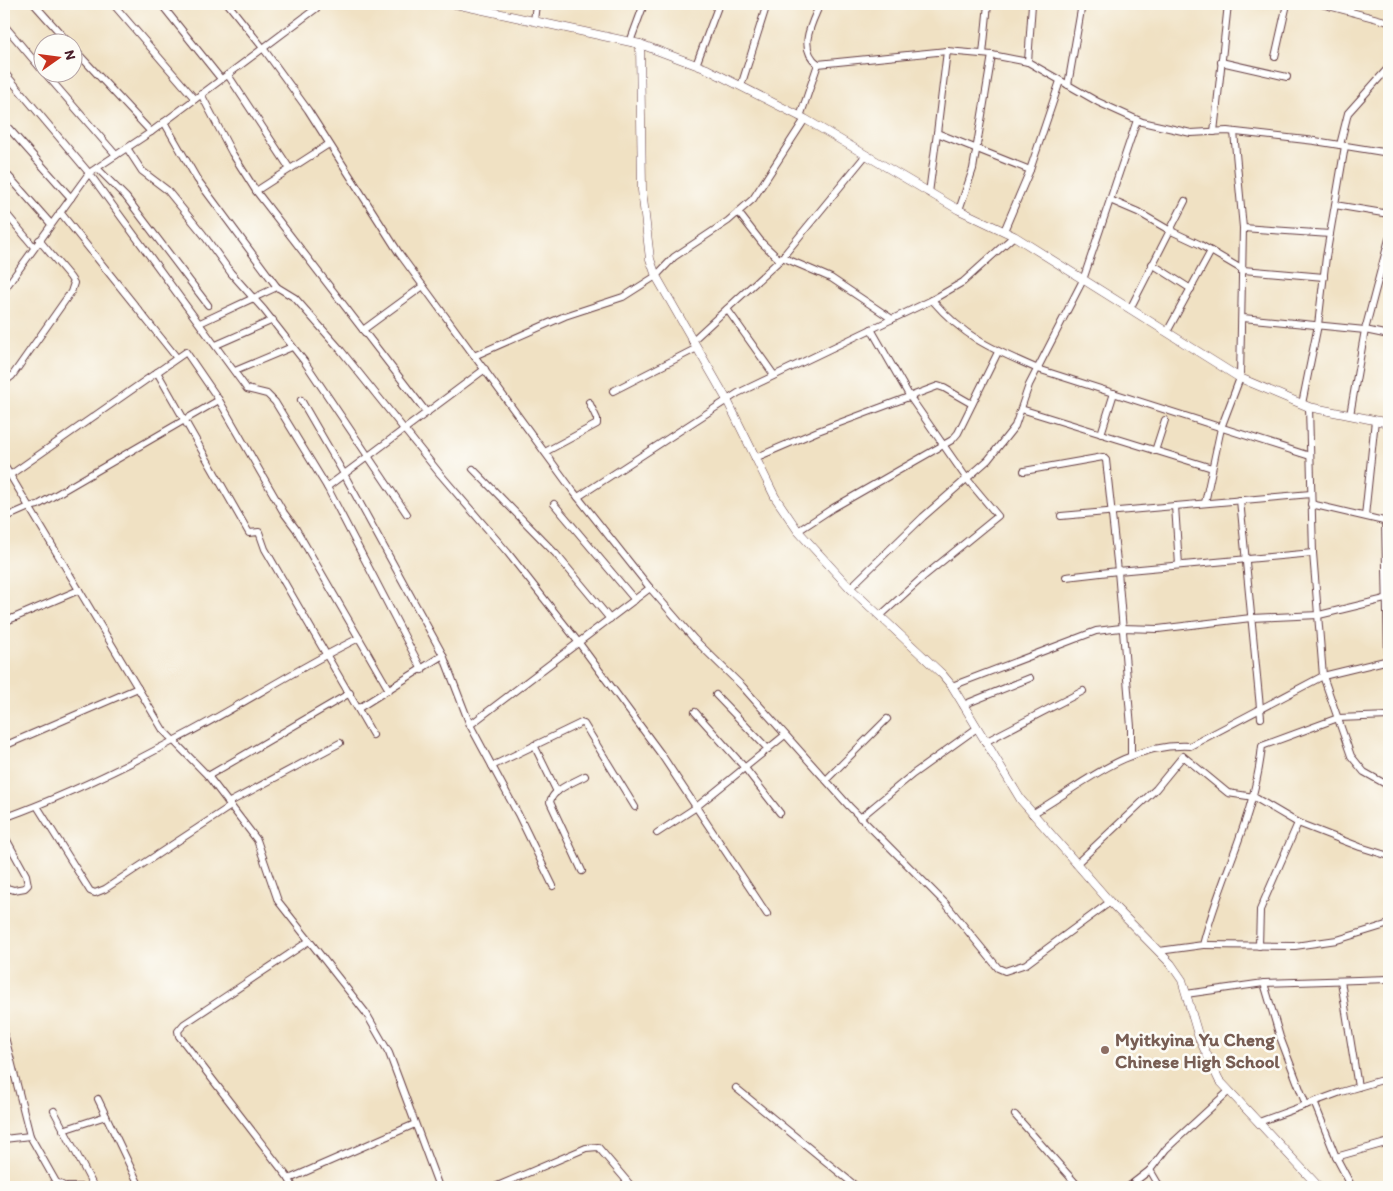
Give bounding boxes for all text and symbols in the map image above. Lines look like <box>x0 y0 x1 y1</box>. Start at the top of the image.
north arrow <box>32 32 82 82</box>
text: N <box>61 48 80 62</box>
place label: Myitkyina Yu Cheng Chinese High School <box>1115 1028 1280 1073</box>
marker: Myitkyina Yu Cheng Chinese High School <box>1099 1044 1111 1056</box>

